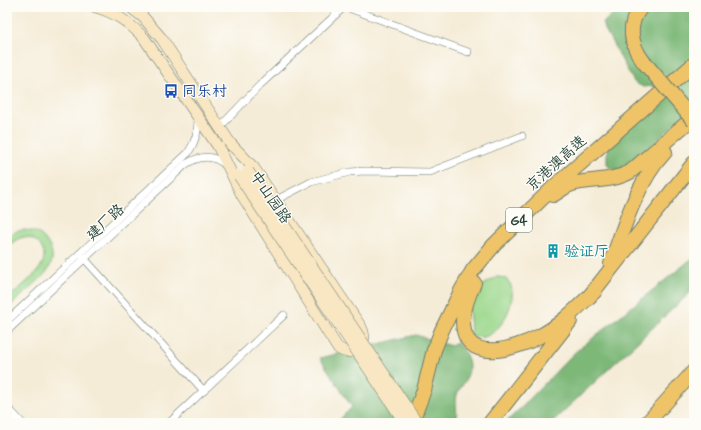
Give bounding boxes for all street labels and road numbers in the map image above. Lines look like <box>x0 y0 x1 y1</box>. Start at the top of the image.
street label: 京港澳高速 <box>522 131 591 196</box>
street label: 中山园路 <box>245 167 295 228</box>
street label: 建厂路 <box>82 200 129 245</box>
road number: G4 <box>506 208 532 232</box>

